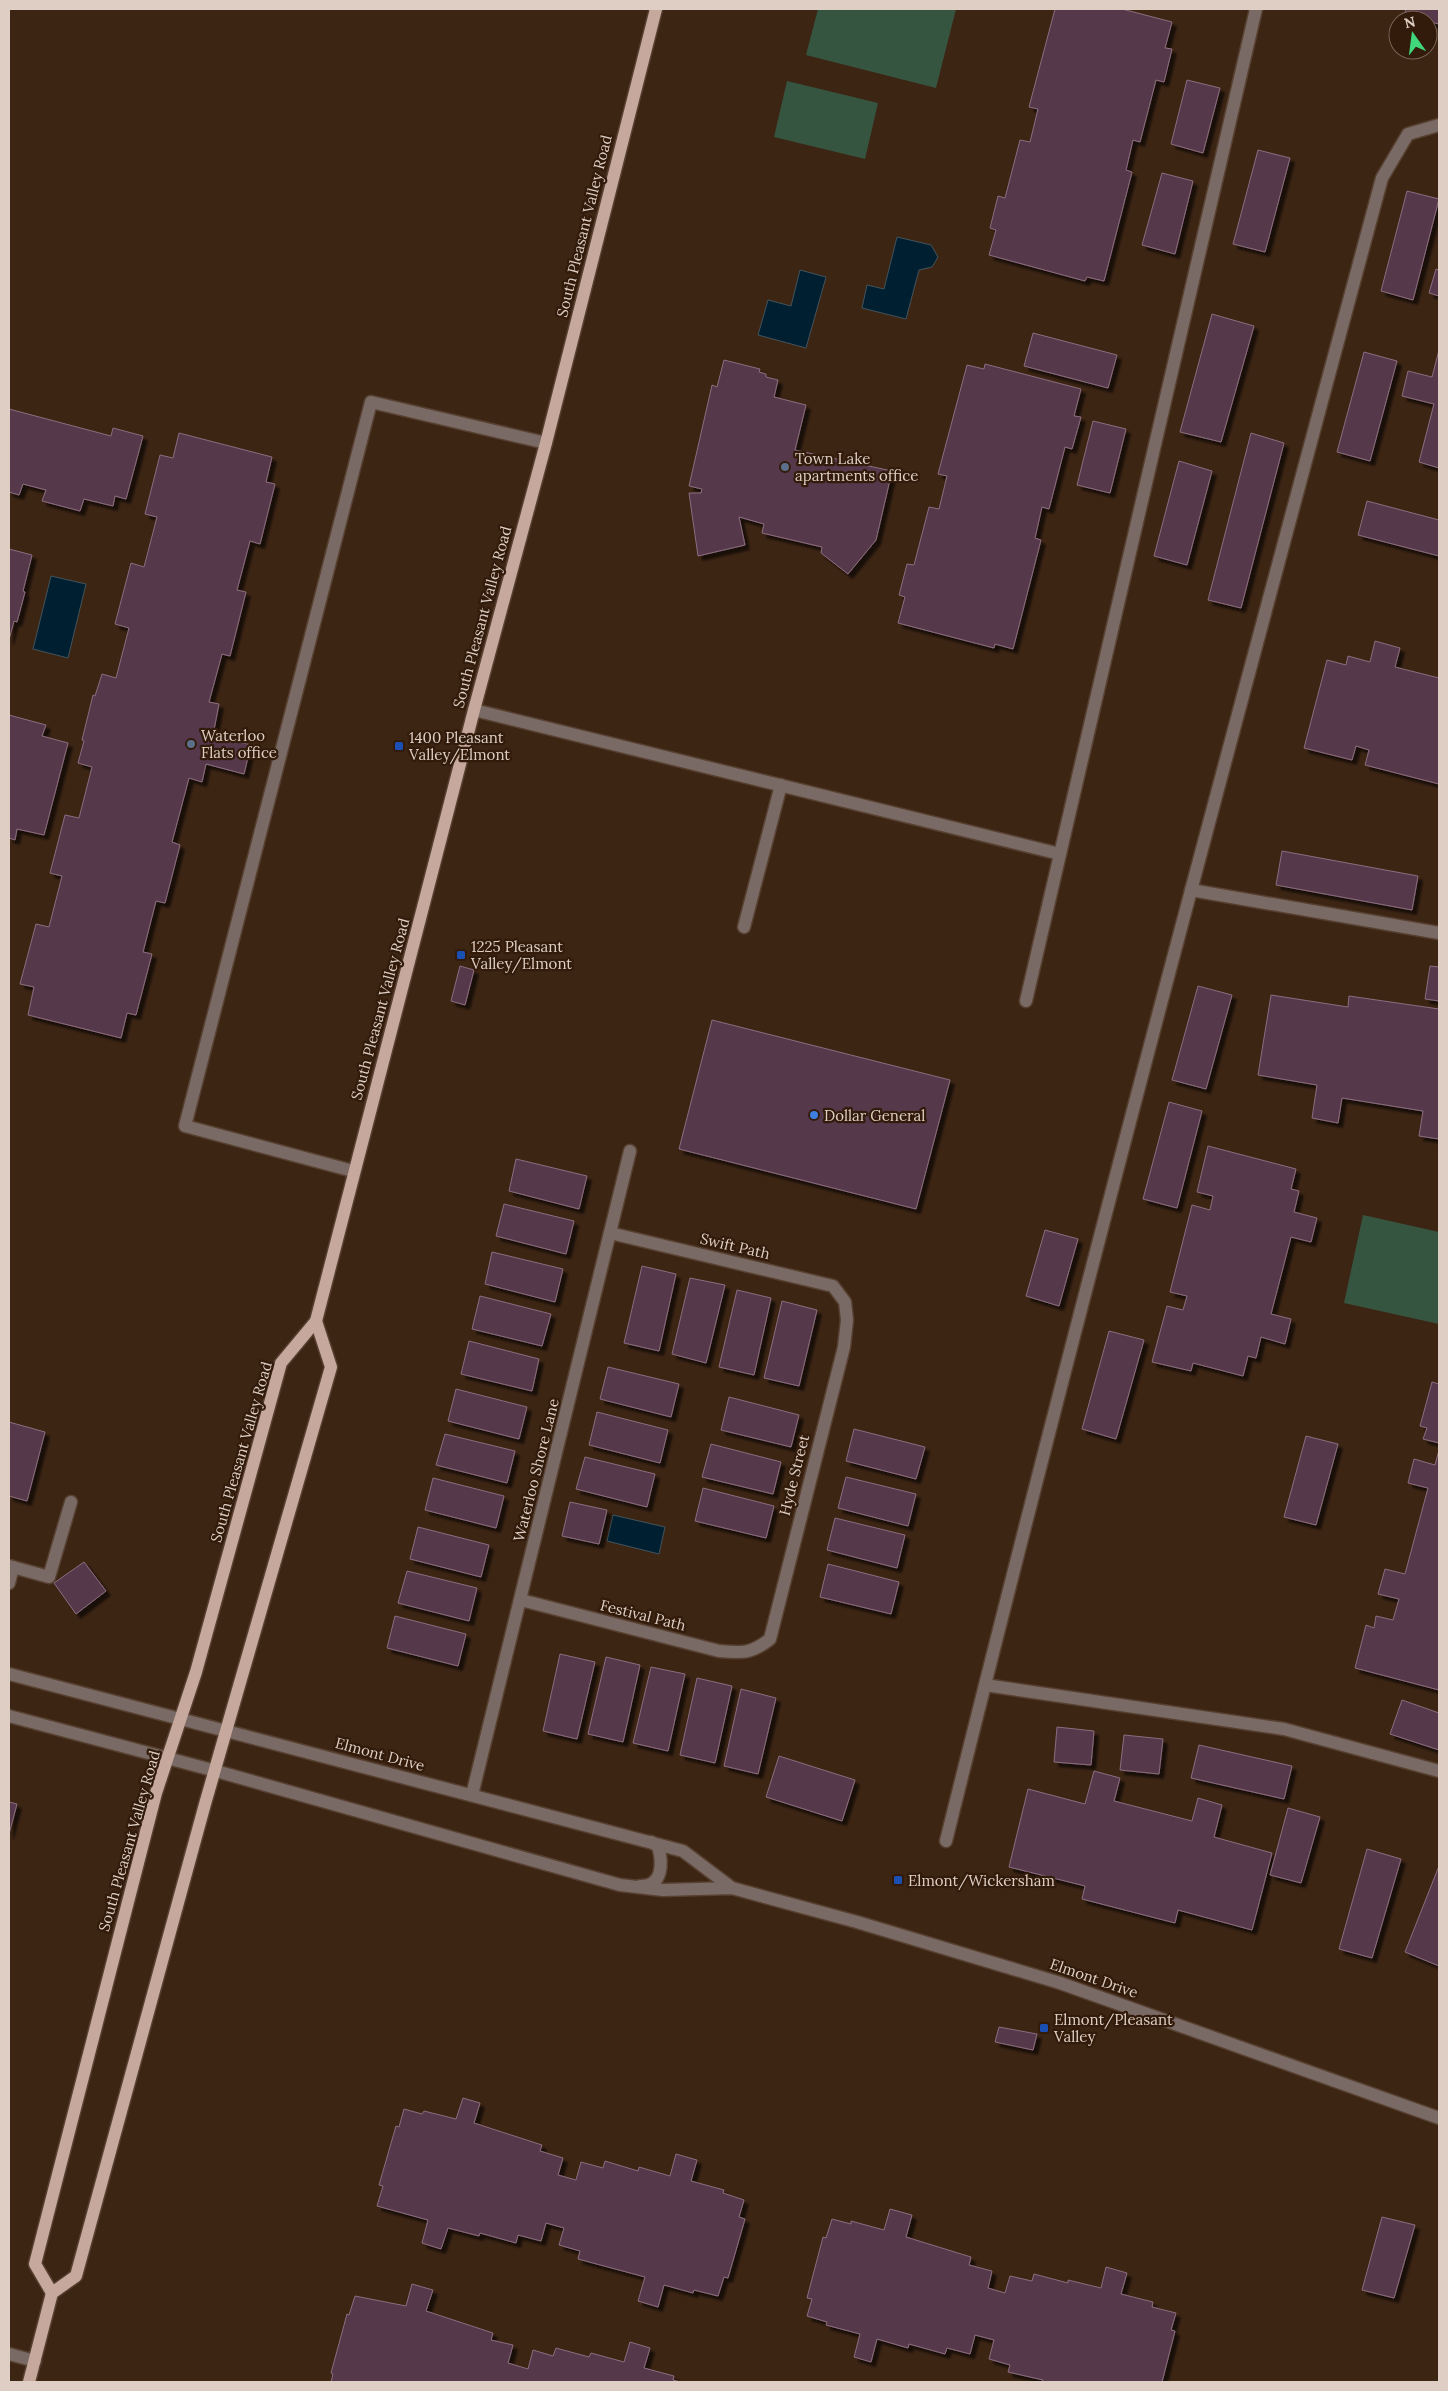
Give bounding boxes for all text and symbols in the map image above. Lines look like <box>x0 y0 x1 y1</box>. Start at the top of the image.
north arrow <box>1388 10 1438 60</box>
text: N <box>1402 12 1417 32</box>
street label: South Pleasant Valley Road <box>552 133 616 319</box>
place label: Town Lake apartments office <box>795 449 918 485</box>
marker: Town Lake apartments office <box>779 461 791 473</box>
street label: South Pleasant Valley Road <box>449 524 515 710</box>
place label: Waterloo Flats office <box>201 726 277 762</box>
place label: 1400 Pleasant Valley/Elmont <box>408 728 510 765</box>
marker: Waterloo Flats office <box>185 738 197 750</box>
marker: 1400 Pleasant Valley/Elmont <box>393 740 405 752</box>
street label: South Pleasant Valley Road <box>347 916 413 1102</box>
place label: 1225 Pleasant Valley/Elmont <box>470 937 572 974</box>
marker: 1225 Pleasant Valley/Elmont <box>455 949 467 961</box>
place label: Dollar General <box>824 1106 925 1125</box>
marker: Dollar General <box>808 1109 820 1121</box>
street label: Swift Path <box>698 1229 772 1263</box>
street label: South Pleasant Valley Road <box>206 1359 276 1545</box>
street label: Waterloo Shore Lane <box>509 1397 563 1543</box>
street label: Hyde Street <box>775 1432 813 1517</box>
street label: Festival Path <box>598 1595 688 1635</box>
street label: Elmont Drive <box>333 1733 427 1775</box>
street label: South Pleasant Valley Road <box>94 1748 164 1934</box>
place label: Elmont/Wickersham <box>908 1871 1055 1891</box>
marker: Elmont/Wickersham <box>892 1874 904 1886</box>
street label: Elmont Drive <box>1047 1954 1141 2002</box>
place label: Elmont/Pleasant Valley <box>1053 2010 1173 2046</box>
marker: Elmont/Pleasant Valley <box>1038 2022 1050 2034</box>

